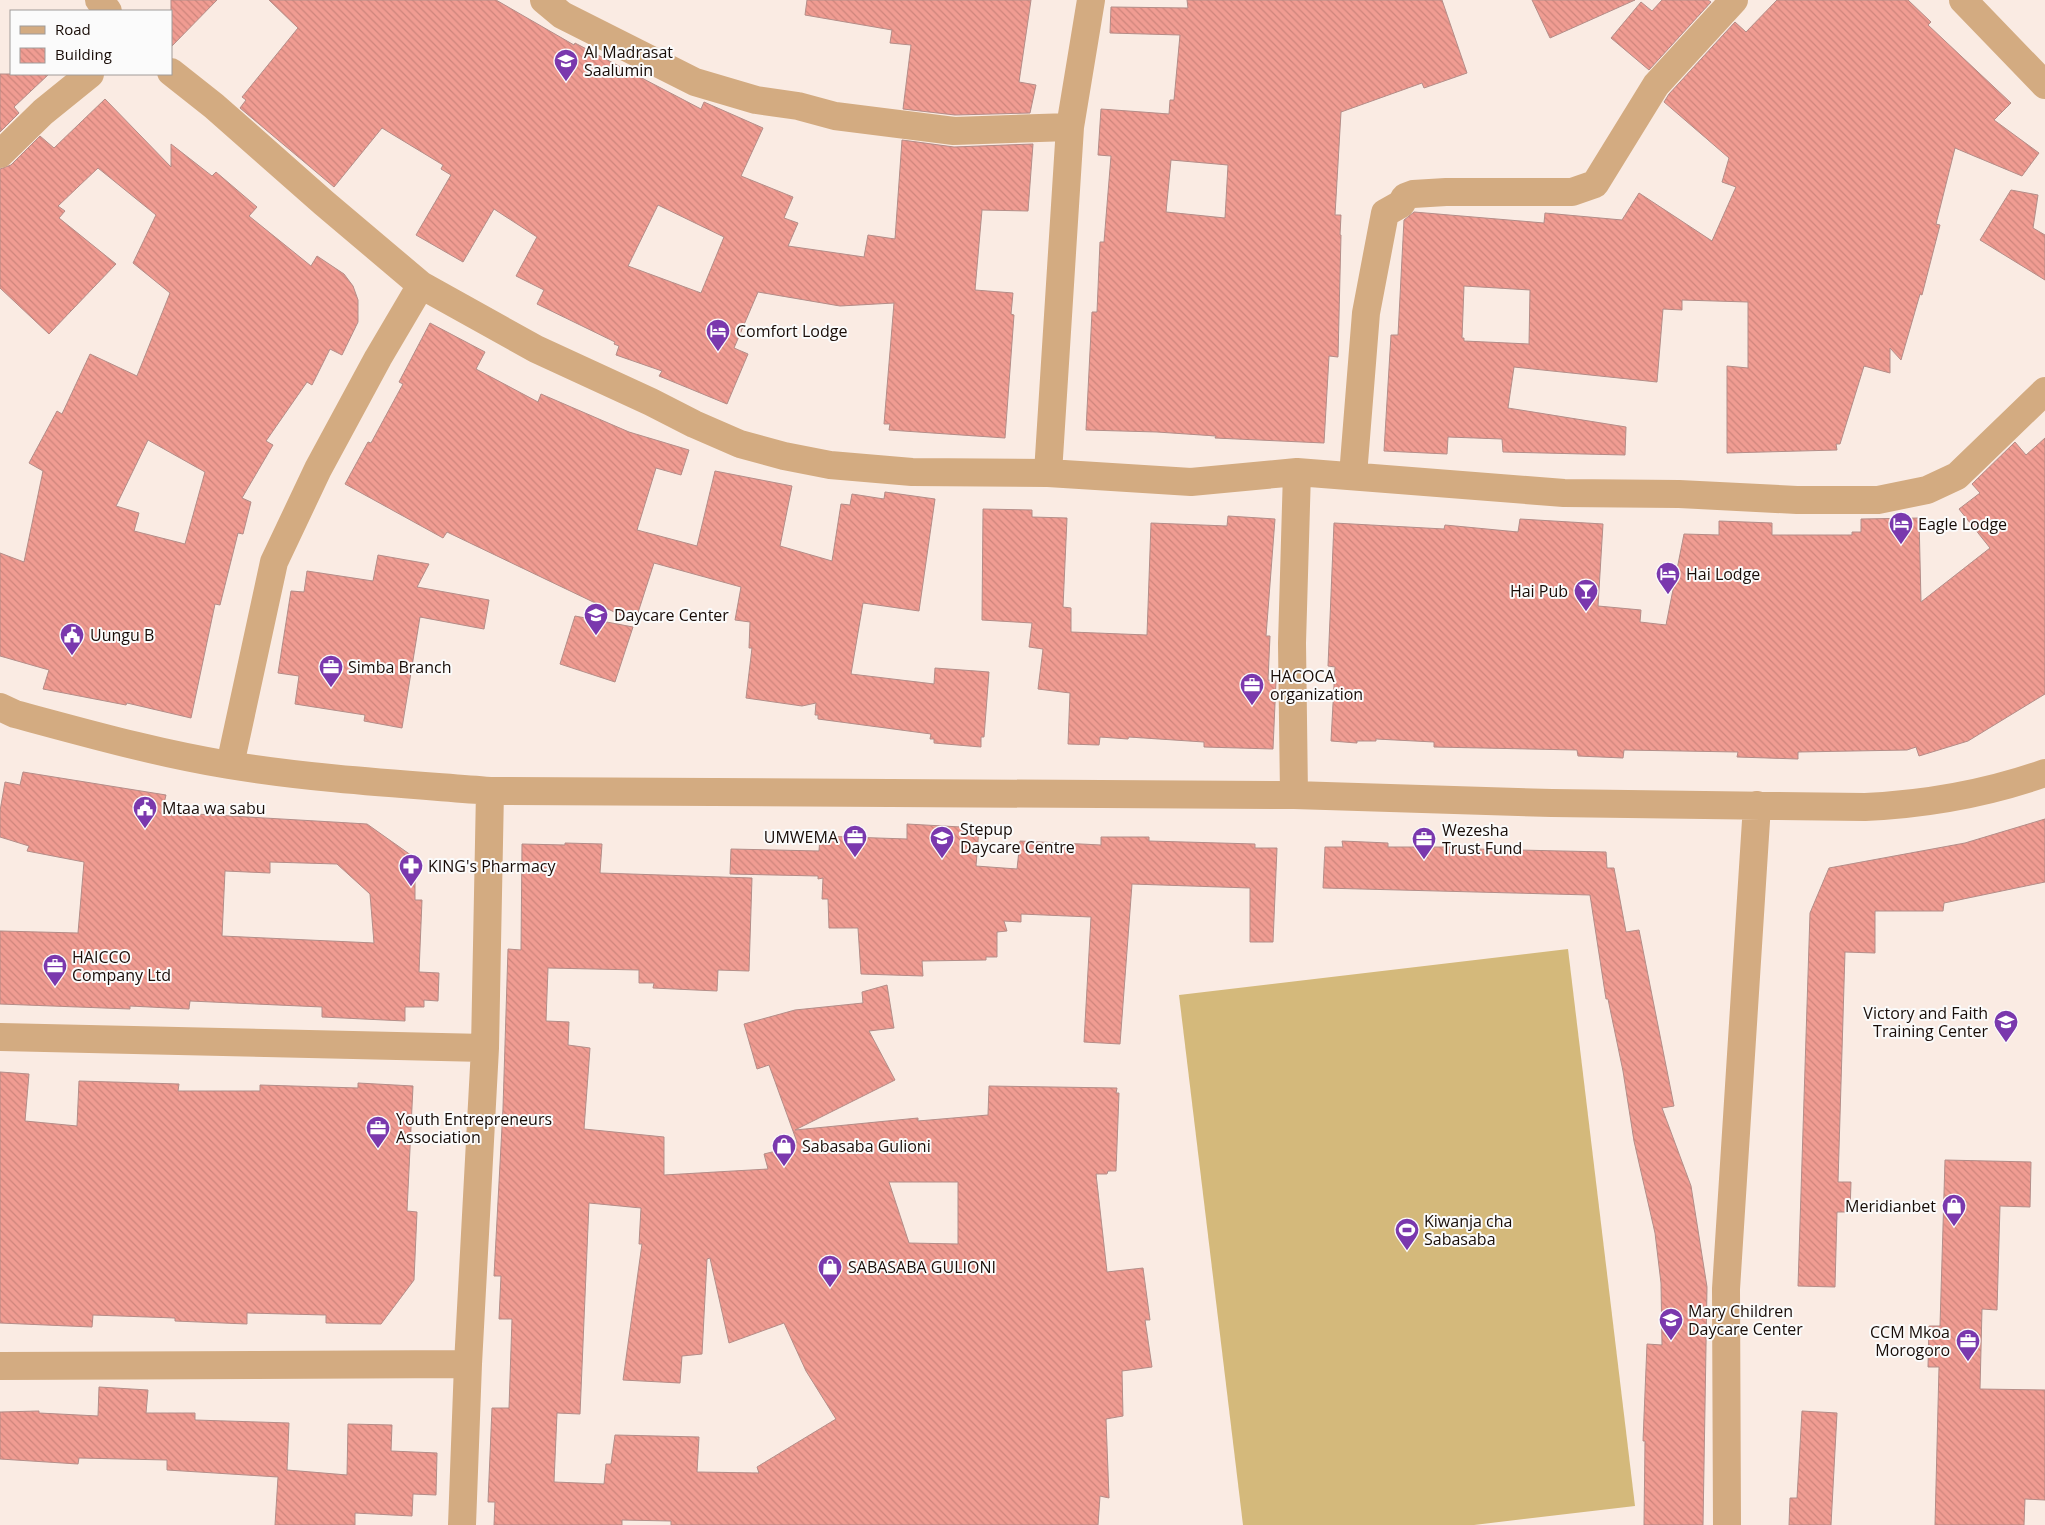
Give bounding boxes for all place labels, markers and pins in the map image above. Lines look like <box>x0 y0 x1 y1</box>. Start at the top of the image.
place label: Al Madrasat Saalumin <box>584 41 673 81</box>
school or university icon: Al Madrasat Saalumin <box>553 48 579 82</box>
hotel icon: Comfort Lodge <box>705 318 731 352</box>
place label: Comfort Lodge <box>736 320 847 342</box>
hotel icon: Eagle Lodge <box>1888 511 1914 545</box>
place label: Eagle Lodge <box>1918 513 2007 535</box>
hotel icon: Hai Lodge <box>1655 561 1681 595</box>
place label: Hai Lodge <box>1686 563 1760 585</box>
bar icon: Hai Pub <box>1573 578 1599 612</box>
place label: Hai Pub <box>1510 580 1568 602</box>
school or university icon: Daycare Center <box>583 602 609 636</box>
place label: Daycare Center <box>614 604 729 626</box>
public building icon: Uungu B <box>59 622 85 656</box>
place label: Uungu B <box>90 624 154 646</box>
office icon: Simba Branch <box>318 654 344 688</box>
place label: Simba Branch <box>348 656 452 678</box>
place label: HACOCA organization <box>1270 665 1363 705</box>
office icon: HACOCA organization <box>1239 672 1265 706</box>
public building icon: Mtaa wa sabu <box>132 795 158 829</box>
place label: Mtaa wa sabu <box>162 797 266 819</box>
place label: Stepup Daycare Centre <box>960 818 1075 858</box>
place label: Wezesha Trust Fund <box>1442 819 1522 859</box>
office icon: UMWEMA <box>842 824 868 858</box>
school or university icon: Stepup Daycare Centre <box>929 825 955 859</box>
place label: UMWEMA <box>764 826 839 848</box>
office icon: Wezesha Trust Fund <box>1411 826 1437 860</box>
pharmacy icon: KING's Pharmacy <box>398 853 424 887</box>
place label: KING's Pharmacy <box>428 855 556 877</box>
place label: HAICCO Company Ltd <box>72 946 171 986</box>
office icon: HAICCO Company Ltd <box>42 953 68 987</box>
place label: Victory and Faith Training Center <box>1863 1002 1988 1042</box>
school or university icon: Victory and Faith Training Center <box>1993 1009 2019 1043</box>
place label: Youth Entrepreneurs Association <box>396 1108 552 1148</box>
office icon: Youth Entrepreneurs Association <box>365 1115 391 1149</box>
shop icon: Sabasaba Gulioni <box>771 1133 797 1167</box>
place label: Sabasaba Gulioni <box>802 1135 931 1157</box>
shop icon: Meridianbet <box>1941 1193 1967 1227</box>
place label: Meridianbet <box>1845 1195 1936 1217</box>
place label: Kiwanja cha Sabasaba <box>1424 1210 1512 1250</box>
sports icon: Kiwanja cha Sabasaba <box>1394 1217 1420 1251</box>
shop icon: SABASABA GULIONI <box>817 1254 843 1288</box>
place label: SABASABA GULIONI <box>848 1256 996 1278</box>
place label: Mary Children Daycare Center <box>1688 1300 1803 1340</box>
school or university icon: Mary Children Daycare Center <box>1658 1307 1684 1341</box>
place label: CCM Mkoa Morogoro <box>1870 1321 1950 1361</box>
office icon: CCM Mkoa Morogoro <box>1955 1328 1981 1362</box>

